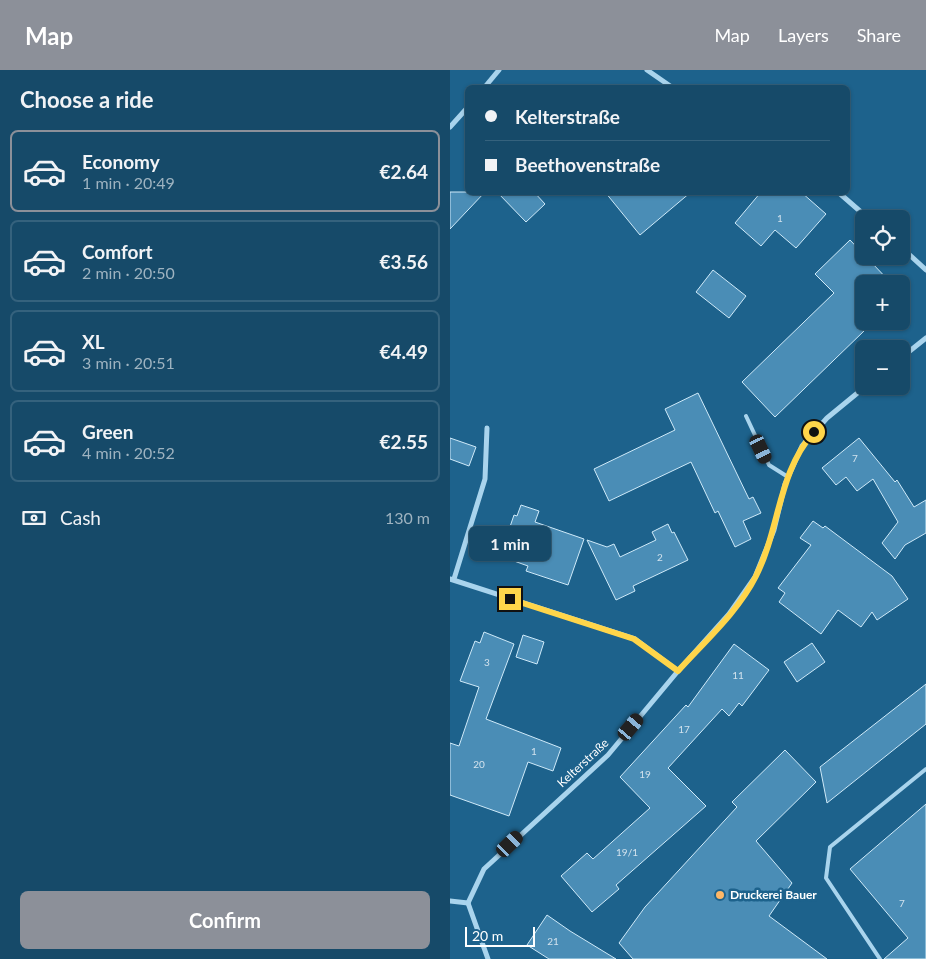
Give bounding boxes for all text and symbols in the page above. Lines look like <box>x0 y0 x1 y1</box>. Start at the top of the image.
text: Map <box>25 21 73 50</box>
text: Map <box>714 24 750 46</box>
text: Layers <box>778 24 829 46</box>
text: Share <box>857 24 901 46</box>
text: Choose a ride <box>20 86 154 113</box>
text: Kelterstraße <box>515 105 620 128</box>
icon: car <box>22 149 67 194</box>
text: Economy <box>82 150 160 173</box>
text: Beethovenstraße <box>515 153 660 176</box>
text: €2.64 <box>379 160 428 183</box>
text: 1 min · 20:49 <box>82 173 175 192</box>
map controls <box>855 210 910 395</box>
button: locate <box>855 210 910 265</box>
house number: 1 <box>777 212 783 224</box>
icon: car <box>22 239 67 284</box>
text: Comfort <box>82 240 153 263</box>
text: €3.56 <box>379 250 428 273</box>
text: 2 min · 20:50 <box>82 263 175 282</box>
button: + <box>855 275 910 330</box>
icon: car <box>22 329 67 374</box>
text: XL <box>82 330 105 353</box>
text: €4.49 <box>379 340 428 363</box>
button: − <box>855 340 910 395</box>
text: 3 min · 20:51 <box>82 353 175 372</box>
icon: car <box>22 419 67 464</box>
text: Green <box>82 420 133 443</box>
route start <box>803 421 825 443</box>
text: €2.55 <box>379 430 428 453</box>
car <box>747 432 774 466</box>
text: 4 min · 20:52 <box>82 443 175 462</box>
house number: 7 <box>852 452 858 464</box>
icon: cash <box>20 504 48 532</box>
text: Cash <box>60 506 101 529</box>
text: 130 m <box>385 508 430 527</box>
callout: 1 min <box>469 526 551 562</box>
text: 1 min <box>490 534 530 553</box>
house number: 2 <box>657 551 663 563</box>
route end <box>499 588 521 610</box>
house number: 3 <box>484 656 490 668</box>
house number: 11 <box>732 669 744 681</box>
car <box>615 711 646 743</box>
house number: 17 <box>678 723 690 735</box>
street label: Kelterstraße <box>554 735 611 790</box>
house number: 1 <box>531 745 537 757</box>
house number: 20 <box>473 758 485 770</box>
house number: 19 <box>639 768 651 780</box>
car <box>493 828 526 860</box>
house number: 19/1 <box>616 846 638 858</box>
place label: Druckerei Bauer <box>730 887 817 902</box>
marker: Druckerei Bauer <box>714 889 726 901</box>
button: Confirm <box>20 891 430 949</box>
house number: 7 <box>899 897 905 909</box>
scale bar <box>465 924 535 947</box>
text: 20 m <box>472 927 503 944</box>
house number: 21 <box>547 935 559 947</box>

